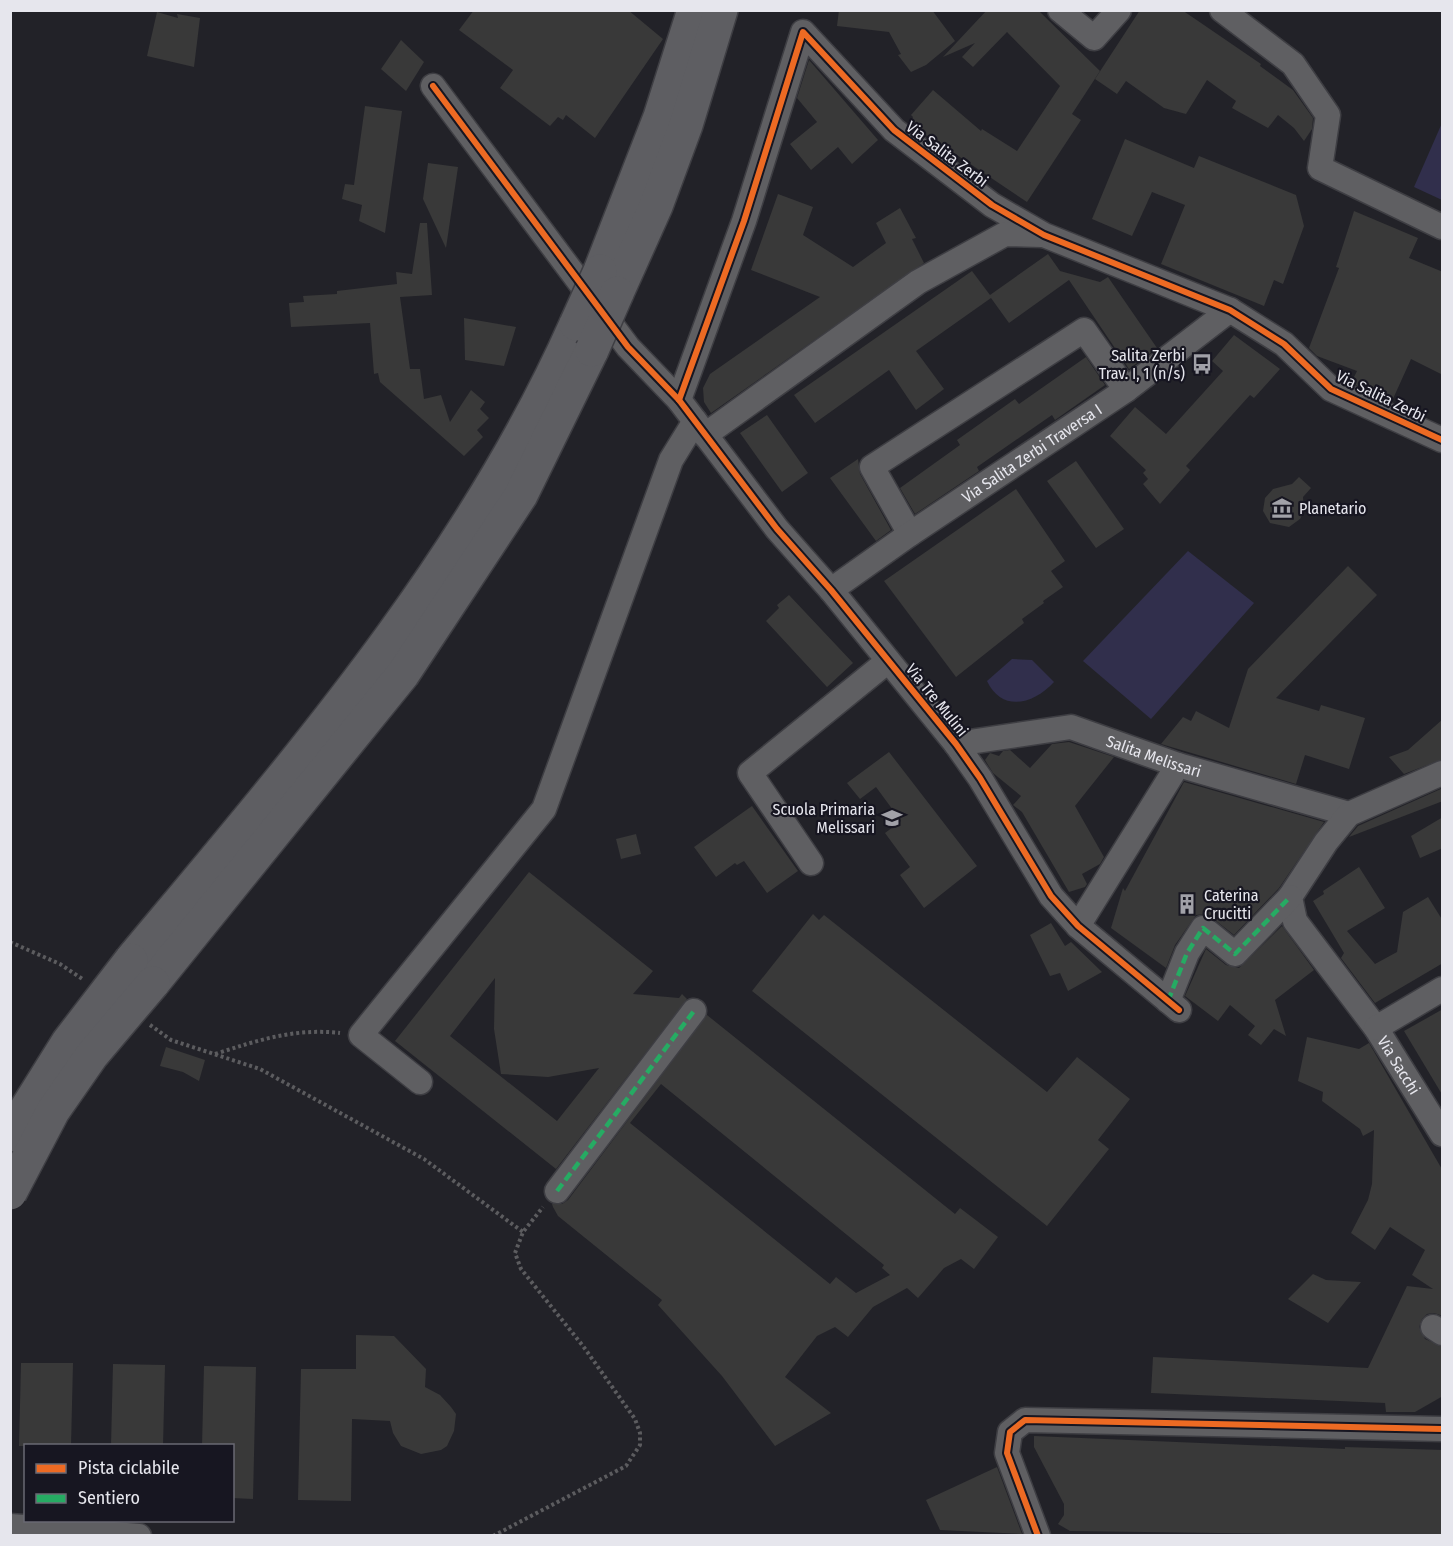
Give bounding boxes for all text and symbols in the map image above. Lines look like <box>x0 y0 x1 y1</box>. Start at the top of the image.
street label: Via Salita Zerbi <box>902 117 992 191</box>
place label: Salita Zerbi Trav. I, 1 (n/s) <box>1099 346 1185 383</box>
bus stop icon: Salita Zerbi Trav. I, 1 (n/s) <box>1190 352 1214 376</box>
street label: Via Salita Zerbi <box>1333 366 1429 426</box>
street label: Via Salita Zerbi Traversa I <box>958 400 1105 506</box>
museum icon: Planetario <box>1270 496 1294 520</box>
place label: Planetario <box>1299 499 1367 518</box>
street label: Via Tre Mulini <box>902 660 972 740</box>
street label: Salita Melissari <box>1104 731 1203 781</box>
place label: Scuola Primaria Melissari <box>773 800 875 837</box>
school or university icon: Scuola Primaria Melissari <box>880 806 904 830</box>
place label: Caterina Crucitti <box>1204 886 1259 923</box>
building icon: Caterina Crucitti <box>1175 892 1199 916</box>
street label: Via Sacchi <box>1374 1032 1424 1098</box>
legend <box>24 1444 234 1522</box>
text: Pista ciclabile <box>78 1457 180 1479</box>
text: Sentiero <box>78 1487 140 1509</box>

